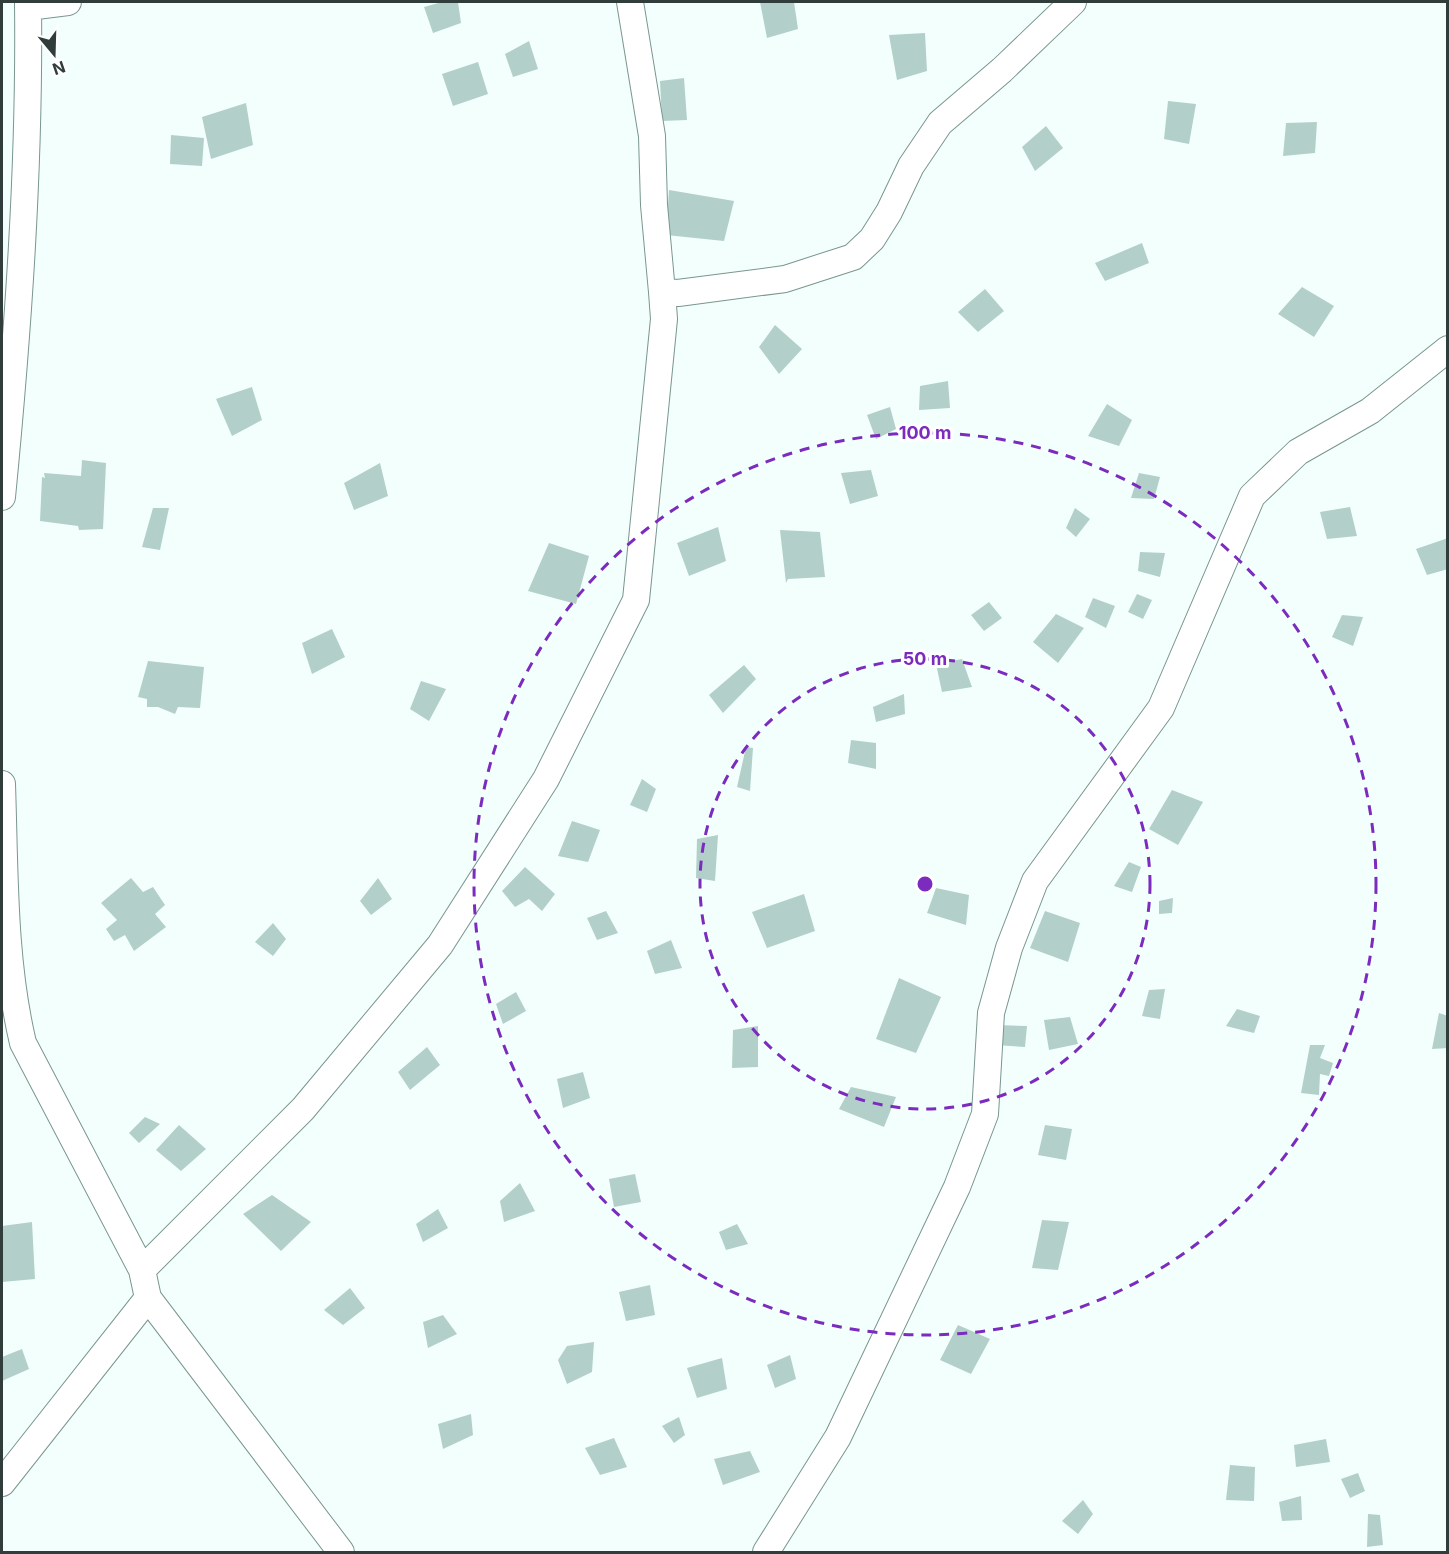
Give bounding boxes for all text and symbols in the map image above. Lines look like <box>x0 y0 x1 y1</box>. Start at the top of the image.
north arrow <box>24 24 84 84</box>
text: N <box>50 57 68 80</box>
text: 100 m <box>899 422 951 443</box>
text: 50 m <box>903 648 947 669</box>
centre of rings <box>915 874 935 894</box>

